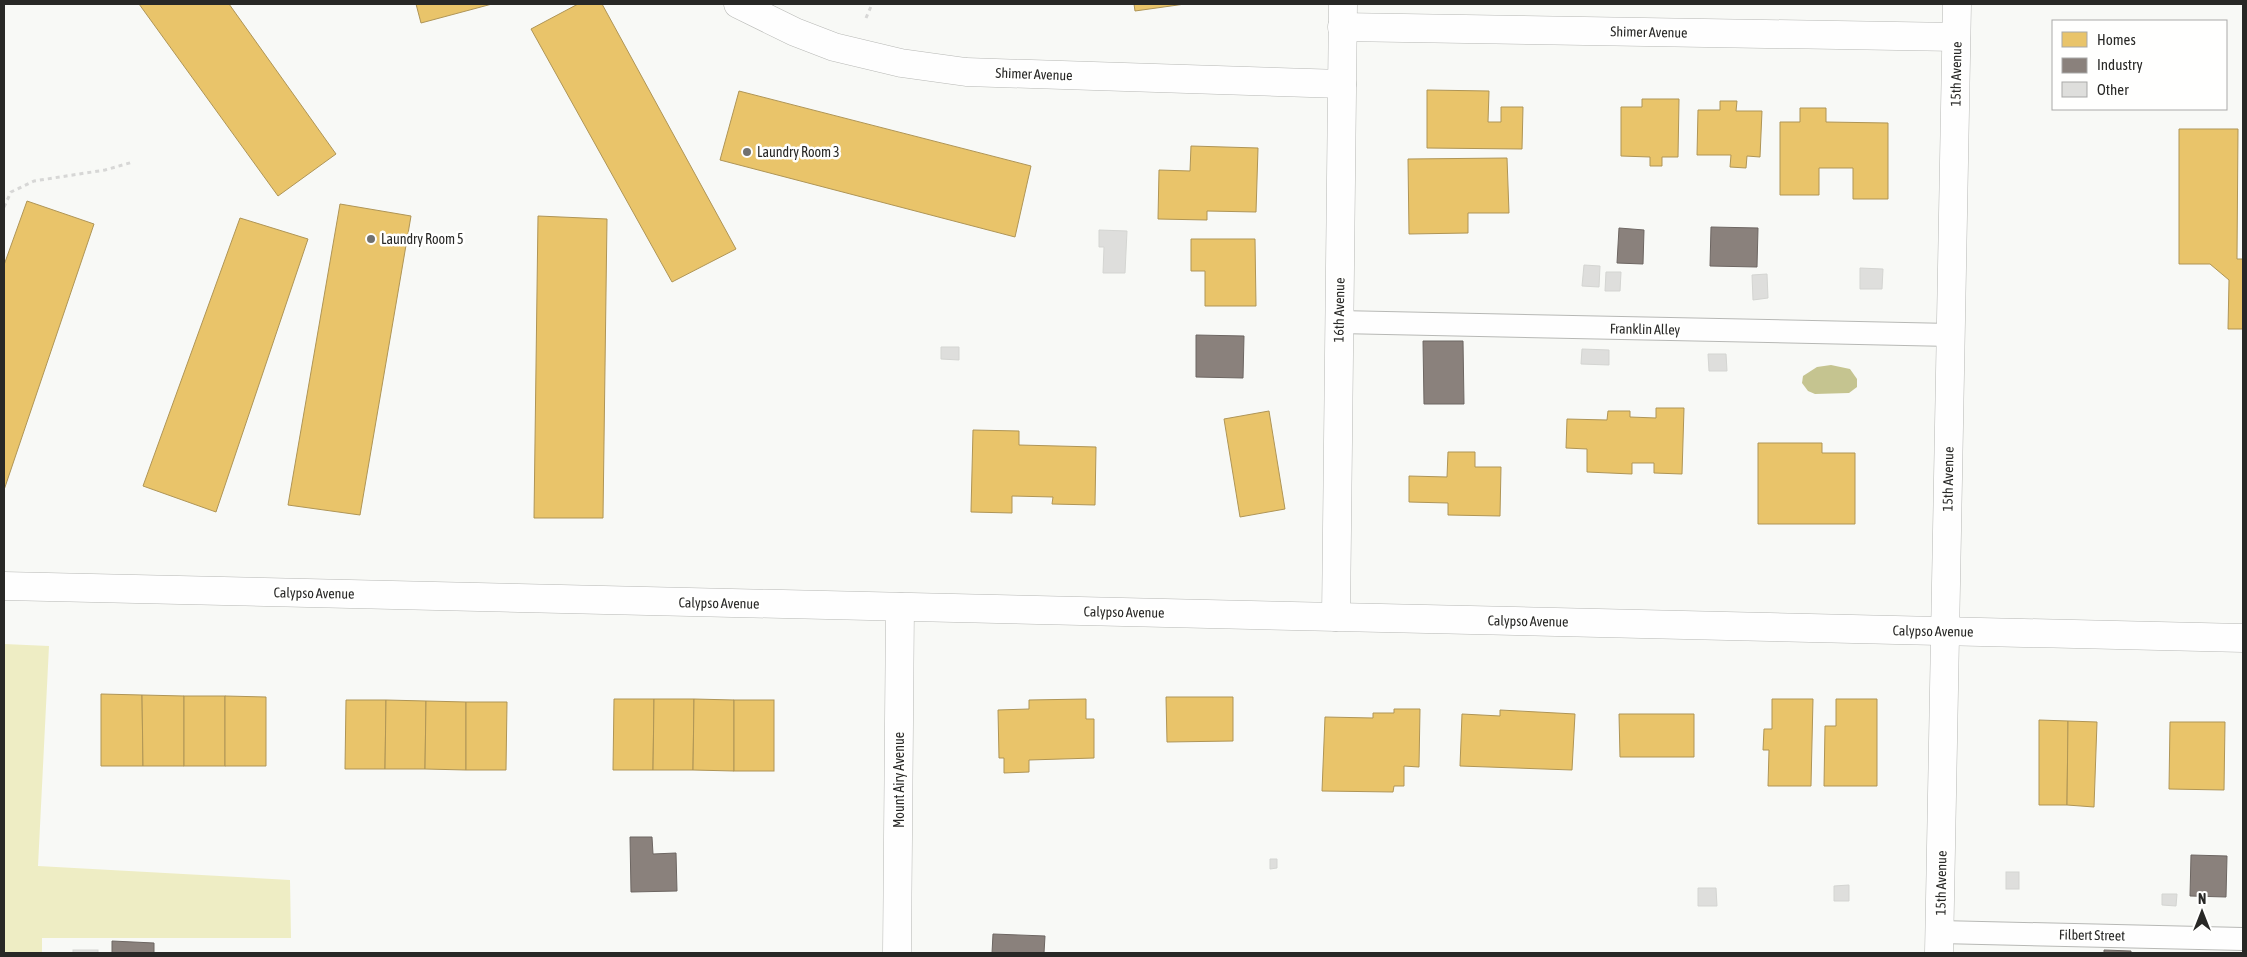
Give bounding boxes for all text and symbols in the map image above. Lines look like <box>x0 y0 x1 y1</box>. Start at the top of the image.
legend <box>2052 20 2227 110</box>
street label: Shimer Avenue <box>1610 23 1688 41</box>
text: Homes <box>2097 31 2136 48</box>
street label: 15th Avenue <box>1947 42 1965 106</box>
text: Industry <box>2097 56 2143 73</box>
street label: Shimer Avenue <box>995 65 1073 83</box>
text: Other <box>2097 81 2129 98</box>
place label: Laundry Room 3 <box>757 144 840 160</box>
marker: Laundry Room 3 <box>741 146 753 158</box>
place label: Laundry Room 5 <box>381 231 464 247</box>
marker: Laundry Room 5 <box>365 233 377 245</box>
street label: 16th Avenue <box>1330 278 1348 342</box>
street label: Franklin Alley <box>1610 320 1681 338</box>
street label: 15th Avenue <box>1939 447 1957 511</box>
street label: Calypso Avenue <box>273 584 355 602</box>
street label: Calypso Avenue <box>678 594 760 612</box>
street label: Calypso Avenue <box>1083 603 1165 621</box>
street label: Calypso Avenue <box>1487 612 1569 630</box>
street label: Calypso Avenue <box>1892 622 1974 640</box>
street label: Mount Airy Avenue <box>891 732 907 828</box>
street label: 15th Avenue <box>1932 851 1950 915</box>
north arrow <box>2177 887 2227 937</box>
text: N <box>2198 891 2206 907</box>
street label: Filbert Street <box>2059 926 2125 944</box>

